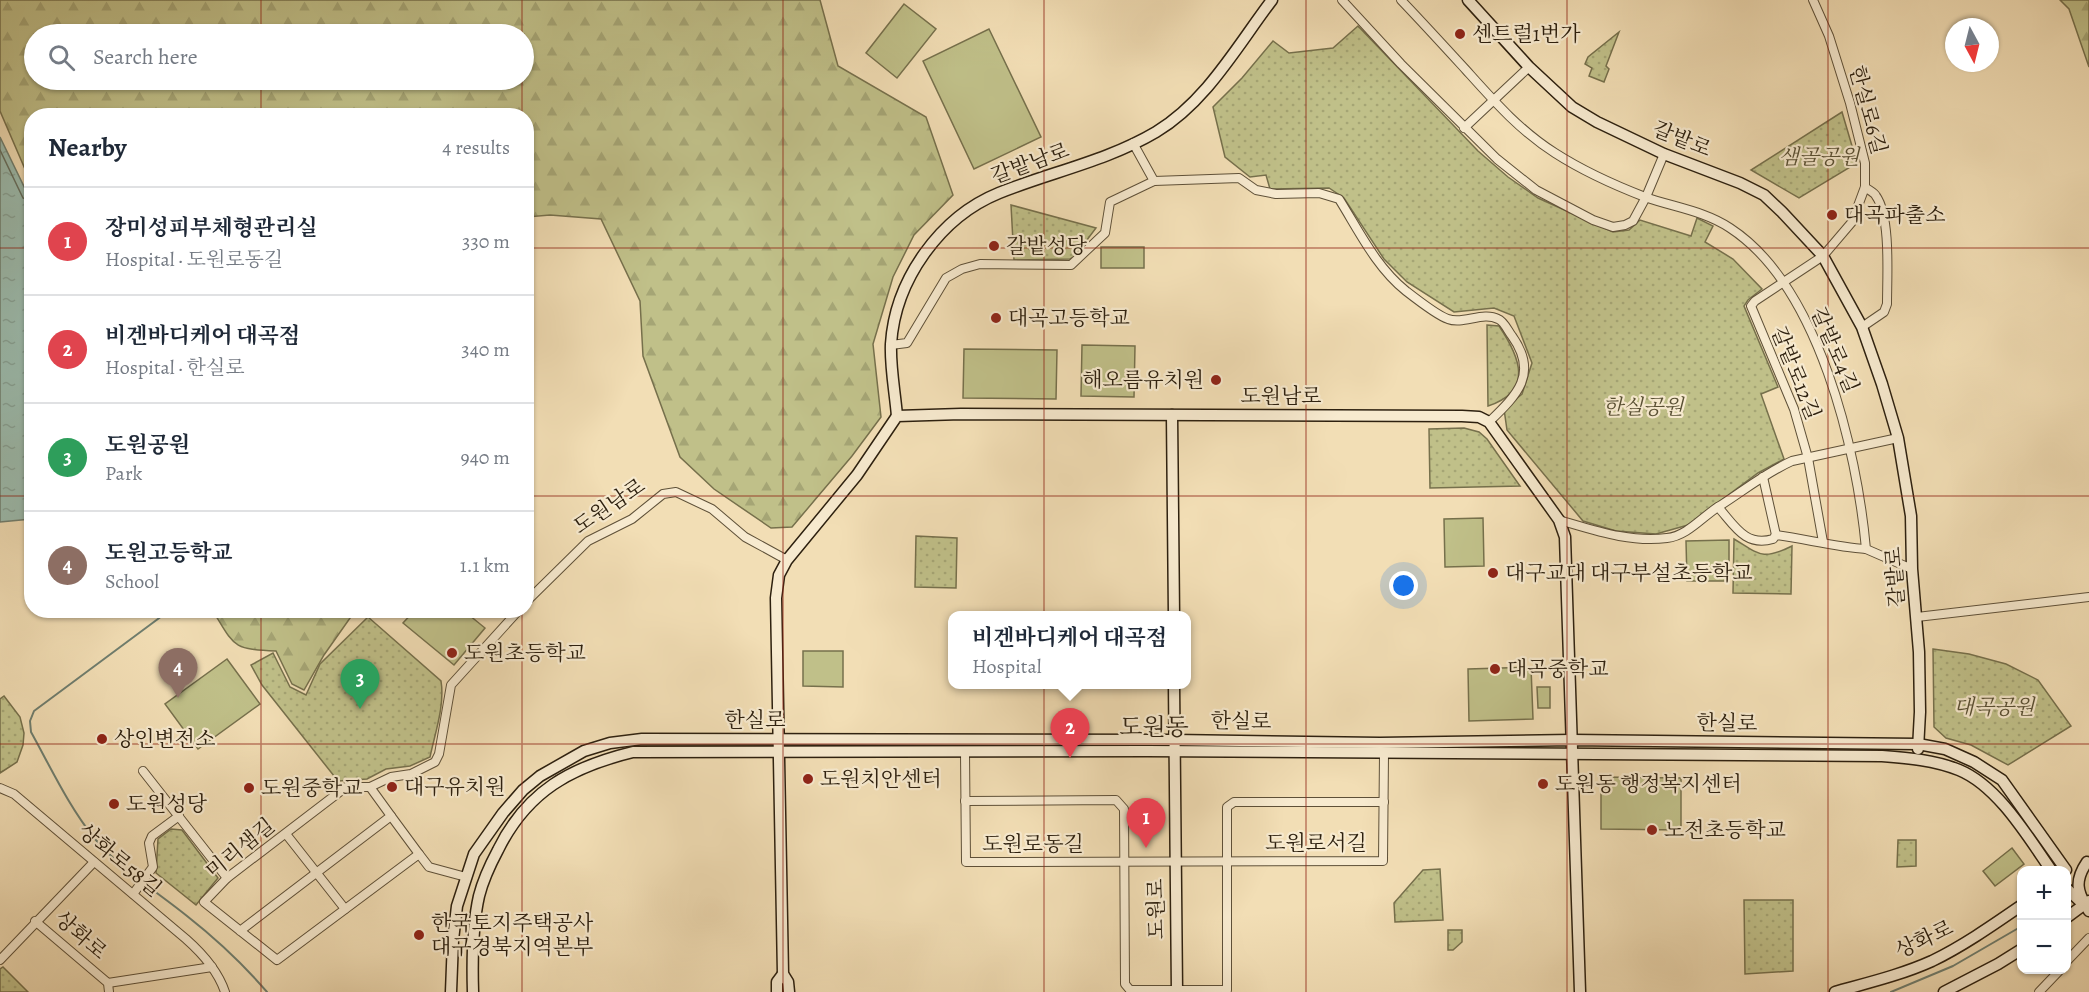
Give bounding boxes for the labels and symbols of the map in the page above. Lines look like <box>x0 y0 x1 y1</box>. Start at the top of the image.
north arrow <box>1945 18 1999 72</box>
place label: 센트럴1번가 <box>1472 20 1581 48</box>
marker: 센트럴1번가 <box>1453 27 1467 41</box>
street label: 한실로6길 <box>1843 62 1893 158</box>
street label: 갈밭로 <box>1649 115 1715 163</box>
street label: 갈밭남로 <box>987 136 1073 190</box>
park label: 샘골공원 <box>1778 143 1861 171</box>
place label: 대곡파출소 <box>1844 201 1945 229</box>
marker: 대곡파출소 <box>1825 208 1839 222</box>
place label: 갈밭성당 <box>1006 232 1088 260</box>
marker: 갈밭성당 <box>987 239 1001 253</box>
street label: 갈밭로4길 <box>1804 303 1866 397</box>
place label: 대곡고등학교 <box>1008 304 1130 332</box>
marker: 대곡고등학교 <box>989 311 1003 325</box>
street label: 갈밭로12길 <box>1765 322 1827 424</box>
place label: 해오름유치원 <box>1082 366 1204 394</box>
marker: 해오름유치원 <box>1209 373 1223 387</box>
street label: 도원남로 <box>1240 382 1322 410</box>
park label: 한실공원 <box>1602 393 1685 421</box>
street label: 도원남로 <box>568 472 650 540</box>
street label: 갈밭로 <box>1879 546 1911 608</box>
place label: 대구교대 대구부설초등학교 <box>1505 559 1753 587</box>
marker: 대구교대 대구부설초등학교 <box>1486 566 1500 580</box>
your location <box>1389 571 1418 600</box>
place label: 도원초등학교 <box>464 639 586 667</box>
marker: 도원초등학교 <box>445 646 459 660</box>
pin: 4 <box>158 648 198 698</box>
place label: 대곡중학교 <box>1507 655 1608 683</box>
pin: 3 <box>340 660 380 709</box>
marker: 대곡중학교 <box>1488 662 1502 676</box>
park label: 대곡공원 <box>1953 693 2036 721</box>
street label: 한실로 <box>725 706 785 734</box>
street label: 한실로 <box>1210 706 1272 736</box>
pin: 2 <box>1050 708 1090 758</box>
street label: 한실로 <box>1696 708 1758 738</box>
district label: 도원동 <box>1119 711 1189 743</box>
place label: 상인변전소 <box>114 725 215 753</box>
marker: 상인변전소 <box>95 732 109 746</box>
place label: 도원치안센터 <box>820 765 942 793</box>
place label: 도원동 행정복지센터 <box>1555 770 1742 798</box>
marker: 도원치안센터 <box>801 772 815 786</box>
place label: 대구유치원 <box>404 773 505 801</box>
place label: 도원중학교 <box>261 774 362 802</box>
marker: 도원동 행정복지센터 <box>1536 777 1550 791</box>
marker: 대구유치원 <box>385 780 399 794</box>
marker: 도원중학교 <box>242 781 256 795</box>
place label: 도원성당 <box>126 790 208 818</box>
marker: 도원성당 <box>107 797 121 811</box>
pin: 1 <box>1126 798 1166 848</box>
street label: 미리샘길 <box>200 812 280 884</box>
place label: 노전초등학교 <box>1664 816 1786 844</box>
street label: 상화로58길 <box>73 817 167 903</box>
marker: 노전초등학교 <box>1645 823 1659 837</box>
street label: 도원로서길 <box>1265 829 1367 857</box>
street label: 도원로동길 <box>982 830 1084 858</box>
street label: 도원로 <box>1141 878 1171 940</box>
street label: 상화로 <box>49 904 113 966</box>
place label: 한국토지주택공사 대구경북지역본부 <box>431 909 594 961</box>
street label: 상화로 <box>1891 913 1957 965</box>
marker: 한국토지주택공사 대구경북지역본부 <box>412 928 426 942</box>

